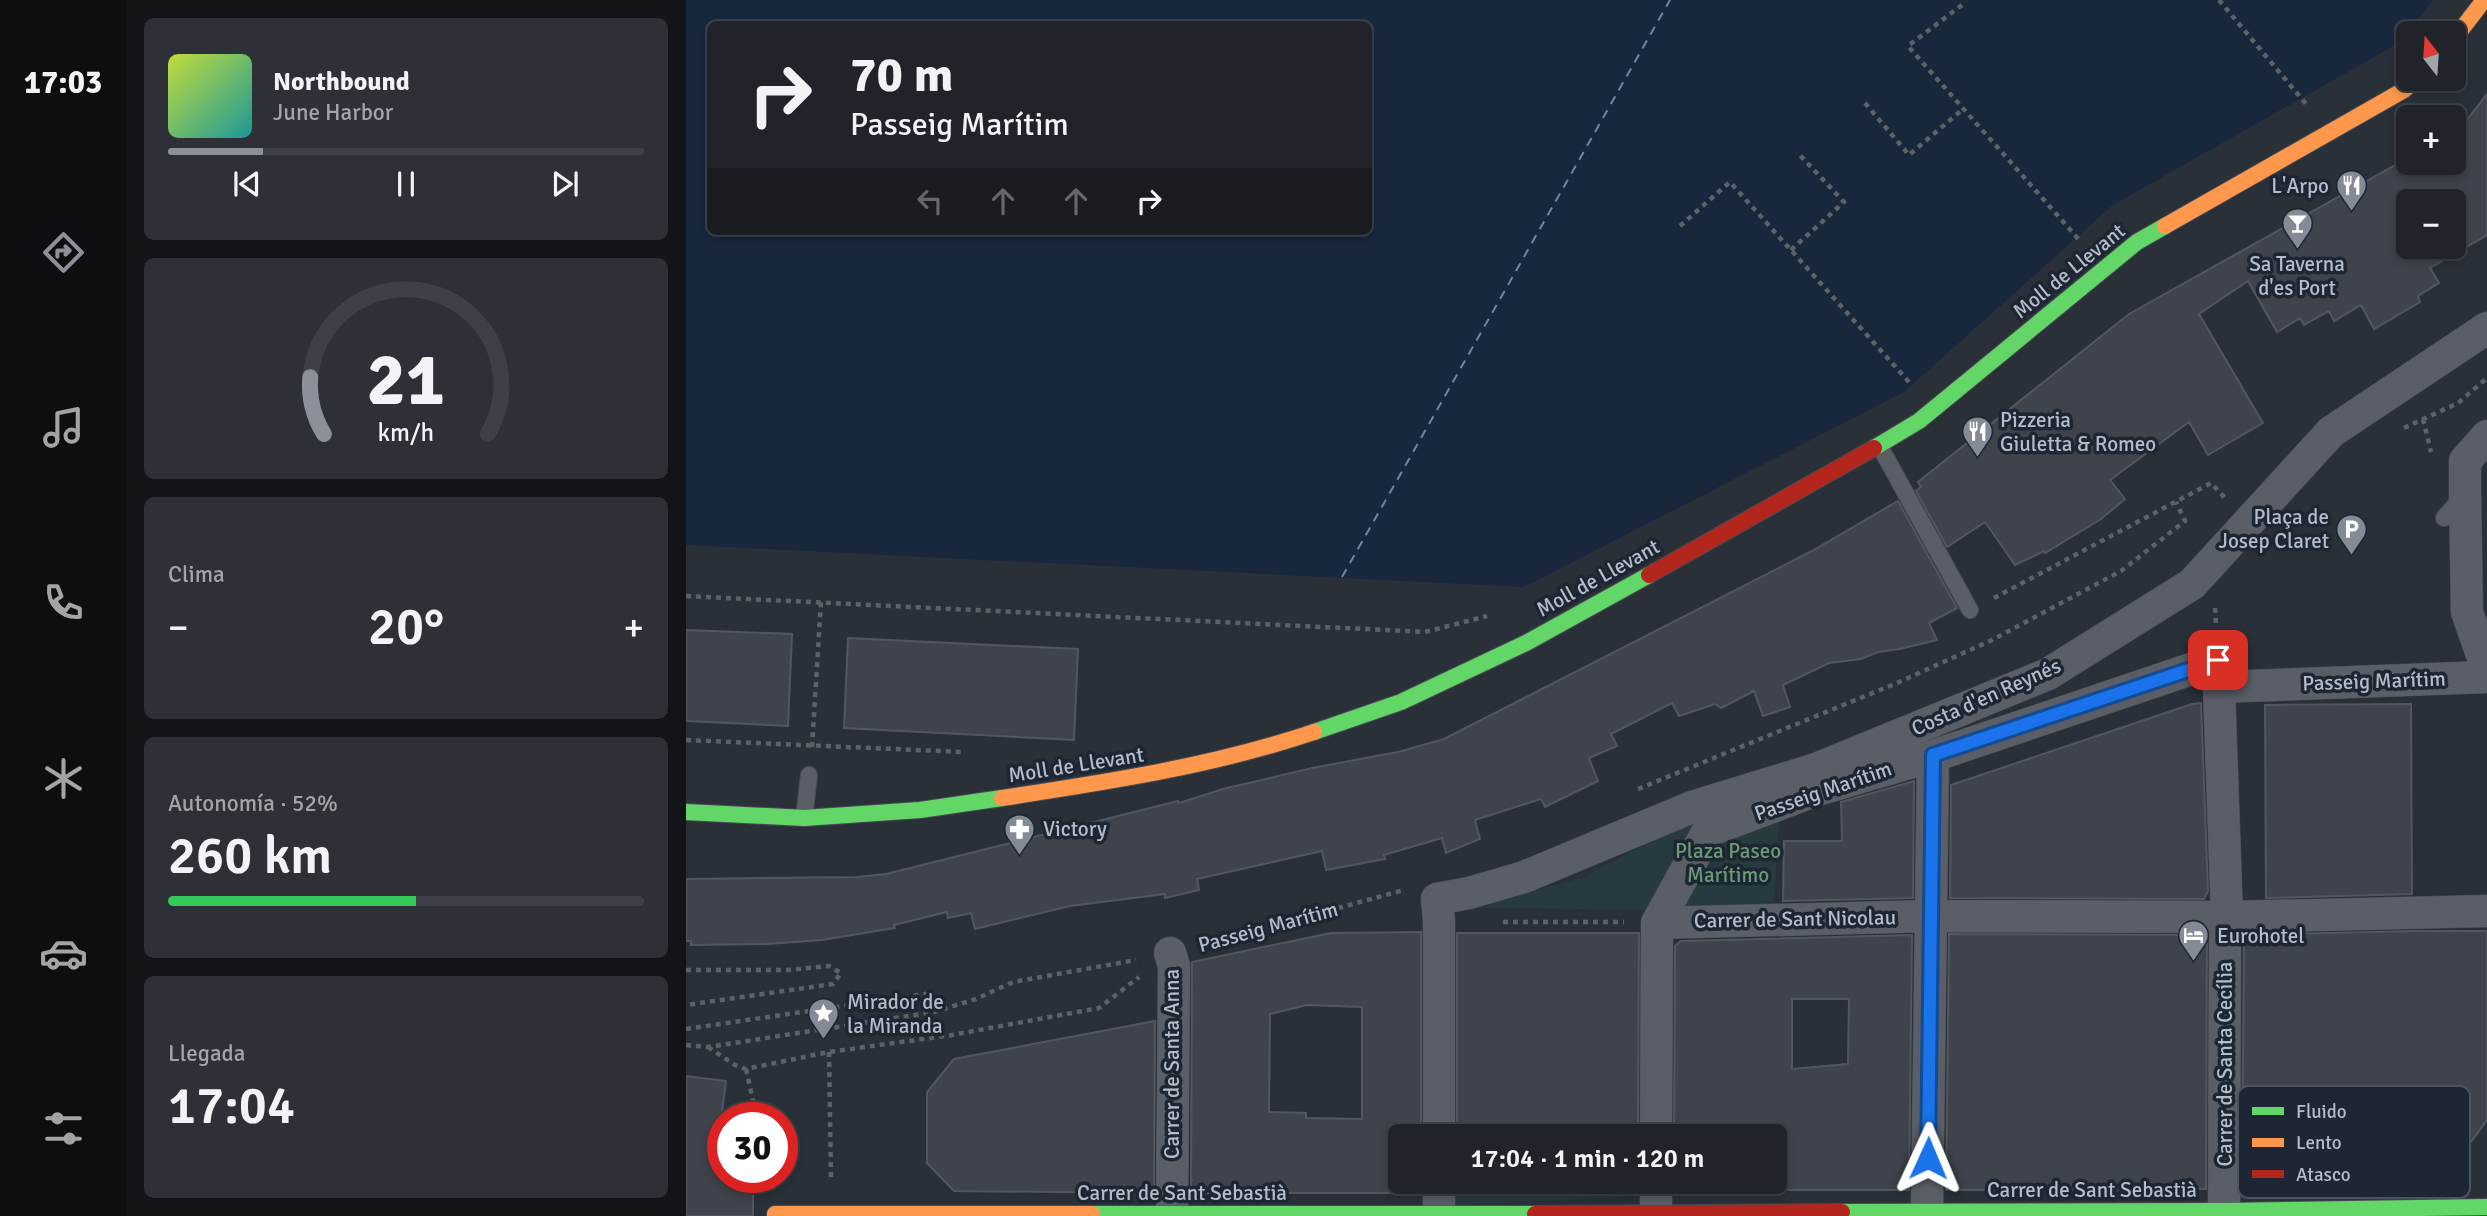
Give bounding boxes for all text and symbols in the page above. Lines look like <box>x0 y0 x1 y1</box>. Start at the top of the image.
north arrow <box>2396 21 2466 91</box>
map controls <box>2396 21 2466 259</box>
text: 70 m <box>850 45 953 105</box>
icon: right <box>735 49 826 140</box>
text: 17:03 <box>24 63 102 102</box>
text: Northbound <box>273 66 410 98</box>
text: June Harbor <box>273 98 393 127</box>
text: Passeig Marítim <box>850 105 1069 144</box>
button: + <box>2396 105 2466 175</box>
icon: previous <box>228 165 266 203</box>
icon: pause <box>387 165 425 203</box>
icon: next <box>546 165 584 203</box>
restaurant icon: L'Arpo <box>2335 169 2369 213</box>
place label: L'Arpo <box>2271 173 2329 199</box>
icon: left <box>911 182 949 220</box>
icon: ahead <box>984 182 1022 220</box>
icon: ahead <box>1057 182 1095 220</box>
icon: right <box>1130 182 1168 220</box>
button: − <box>2396 189 2466 259</box>
bar icon: Sa Taverna d'es Port <box>2280 207 2314 251</box>
street label: Moll de Llevant <box>2008 218 2130 324</box>
icon: directions <box>39 228 88 277</box>
place label: Sa Taverna d'es Port <box>2249 251 2345 301</box>
text: 21 <box>367 337 445 426</box>
icon: music <box>39 403 88 452</box>
place label: Pizzeria Giuletta & Romeo <box>2000 407 2156 457</box>
restaurant icon: Pizzeria Giuletta & Romeo <box>1960 415 1994 459</box>
text: km/h <box>378 417 434 448</box>
place label: Plaça de Josep Claret <box>2219 504 2329 554</box>
parking icon: Plaça de Josep Claret <box>2335 512 2369 556</box>
street label: Moll de Llevant <box>1532 533 1664 623</box>
text: Clima <box>168 560 225 589</box>
icon: phone <box>39 578 88 627</box>
text: 20° <box>368 595 444 659</box>
text: − <box>168 604 189 651</box>
text: + <box>623 604 644 651</box>
pin <box>2188 630 2248 690</box>
icon: arrive <box>2199 641 2237 679</box>
street label: Costa d'en Reynés <box>1907 652 2065 742</box>
street label: Passeig Marítim <box>2302 666 2446 696</box>
street label: Moll de Llevant <box>1006 741 1146 789</box>
icon: climate <box>39 754 88 803</box>
street label: Passeig Marítim <box>1751 755 1895 827</box>
text: Autonomía · 52% <box>168 789 338 818</box>
pharmacy icon: Victory <box>1003 812 1037 856</box>
place label: Victory <box>1043 816 1107 842</box>
text: 260 km <box>168 824 332 888</box>
park label: Plaza Paseo Marítimo <box>1675 838 1781 888</box>
street label: Passeig Marítim <box>1195 896 1341 958</box>
street label: Carrer de Sant Nicolau <box>1694 904 1896 934</box>
hotel icon: Eurohotel <box>2177 919 2211 963</box>
place label: Eurohotel <box>2217 923 2304 949</box>
icon: car <box>39 929 88 978</box>
street label: Carrer de Santa Cecília <box>2212 962 2238 1166</box>
street label: Carrer de Santa Anna <box>1159 969 1185 1159</box>
place label: Mirador de la Miranda <box>847 989 944 1039</box>
place icon: Mirador de la Miranda <box>807 997 841 1041</box>
text: Llegada <box>168 1039 245 1068</box>
text: 17:04 <box>168 1074 295 1138</box>
legend <box>2238 1086 2470 1198</box>
text: Fluido <box>2296 1100 2347 1124</box>
speed limit sign: 30 <box>707 1102 798 1193</box>
icon: filters <box>39 1104 88 1153</box>
position arrow <box>1891 1121 1965 1195</box>
text: Lento <box>2296 1131 2342 1155</box>
text: 17:04 · 1 min · 120 m <box>1471 1143 1704 1175</box>
text: Atasco <box>2296 1163 2351 1187</box>
street label: Carrer de Sant Sebastià <box>1987 1177 2197 1203</box>
street label: Carrer de Sant Sebastià <box>1077 1180 1287 1206</box>

